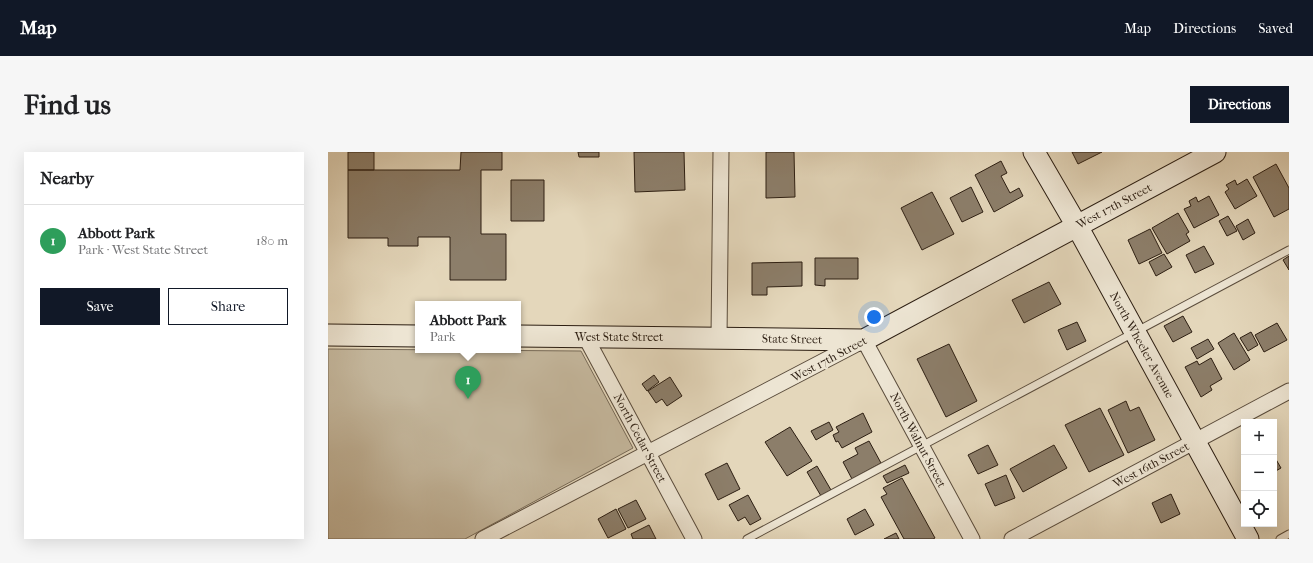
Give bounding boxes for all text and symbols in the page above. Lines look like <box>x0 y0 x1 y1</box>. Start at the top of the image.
text: Map <box>20 17 56 39</box>
text: Map <box>1124 20 1151 37</box>
text: Directions <box>1173 20 1236 37</box>
text: Saved <box>1258 20 1293 37</box>
button: Directions <box>1190 86 1289 123</box>
text: Find us <box>24 88 111 121</box>
text: Nearby <box>40 168 94 188</box>
street label: West 17th Street <box>1073 180 1155 232</box>
text: Abbott Park <box>78 224 155 242</box>
text: 1 <box>51 233 55 248</box>
text: 180 m <box>256 233 288 248</box>
text: Park · West State Street <box>78 242 208 257</box>
button: Save <box>40 288 160 325</box>
button: Share <box>168 288 288 325</box>
street label: North Wheeler Avenue <box>1107 289 1177 401</box>
popup <box>415 301 521 353</box>
your location <box>864 307 884 327</box>
text: Abbott Park <box>430 311 506 329</box>
text: Park <box>430 329 456 344</box>
street label: West State Street <box>574 330 664 344</box>
street label: State Street <box>762 331 823 347</box>
street label: West 17th Street <box>788 333 870 385</box>
pin: 1 <box>455 366 481 399</box>
street label: North Walnut Street <box>887 390 949 491</box>
street label: North Cedar Street <box>611 391 670 486</box>
map controls <box>1241 419 1277 527</box>
button: + <box>1241 419 1277 455</box>
street label: West 16th Street <box>1110 439 1192 491</box>
button: − <box>1241 455 1277 491</box>
button: locate <box>1241 491 1277 527</box>

